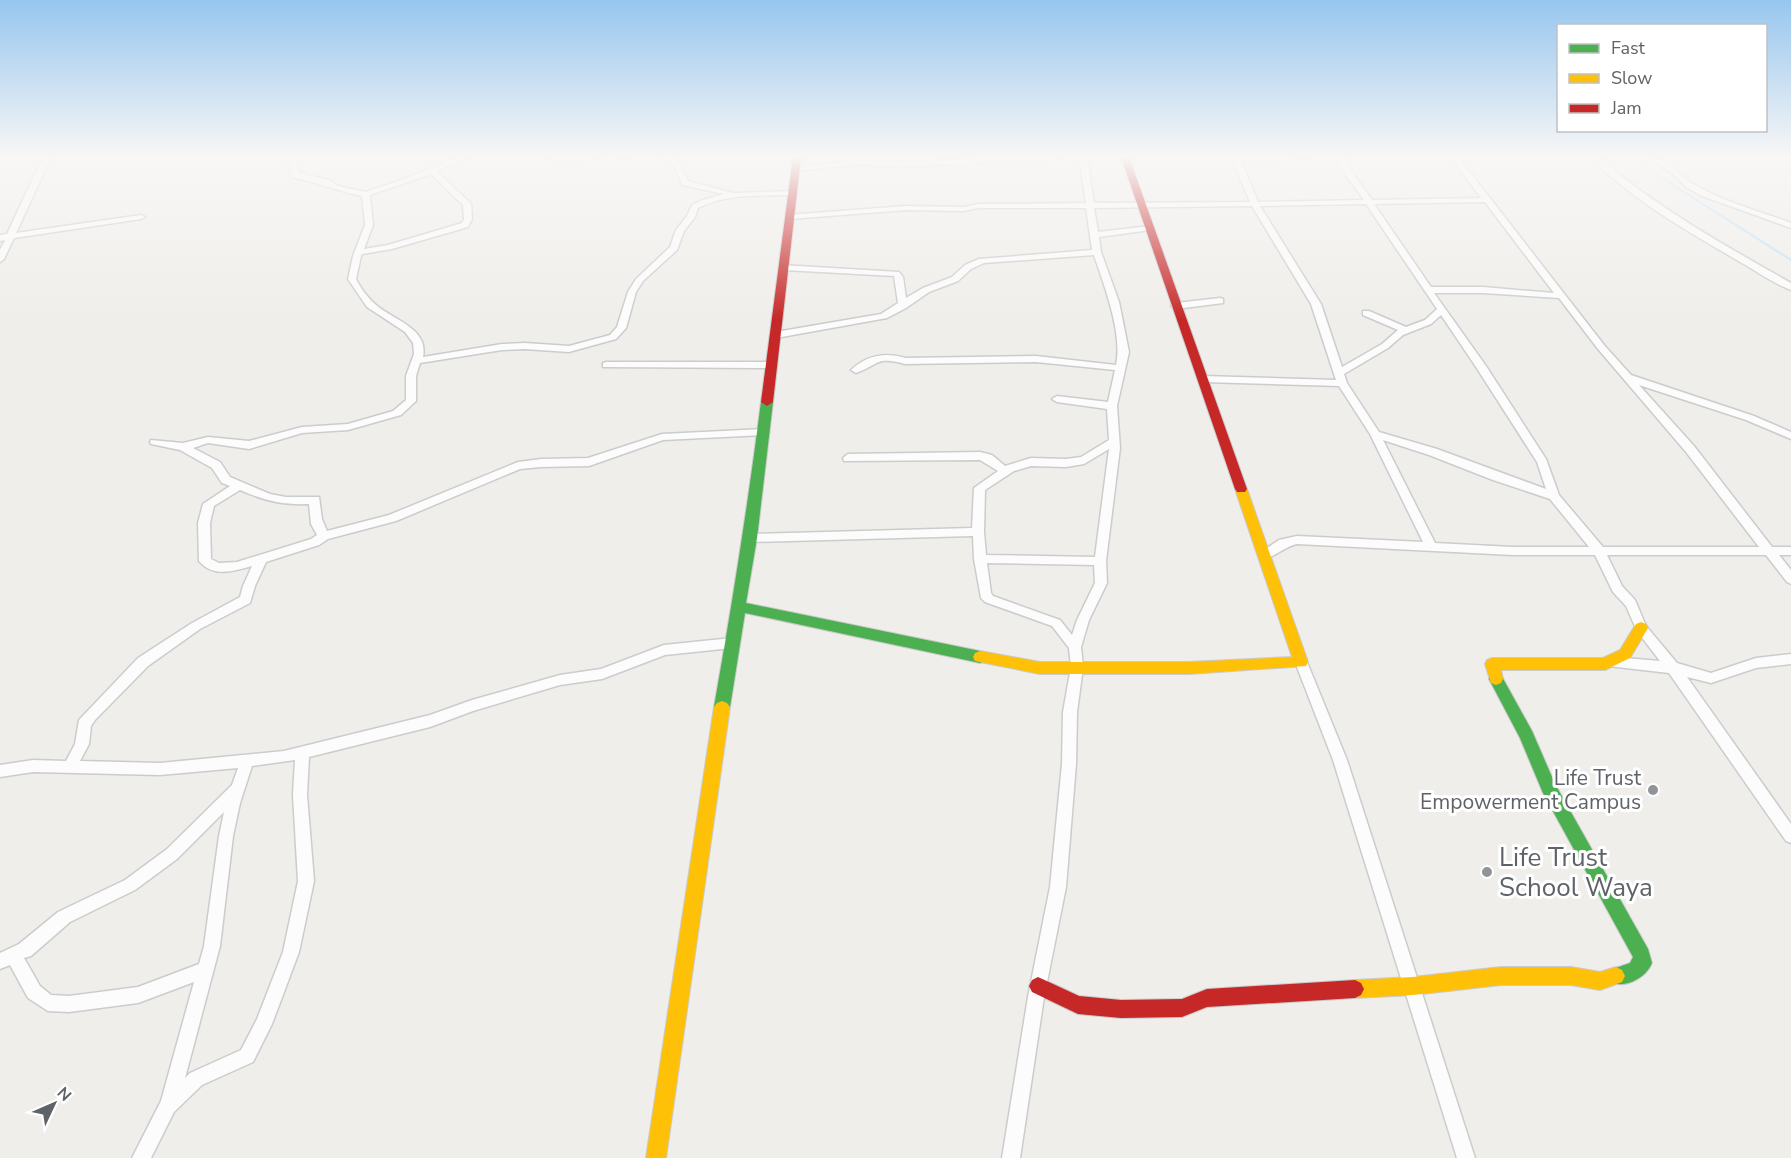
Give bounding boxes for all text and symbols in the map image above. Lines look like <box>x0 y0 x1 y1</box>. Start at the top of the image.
legend <box>1557 24 1767 132</box>
text: Fast <box>1611 36 1646 60</box>
text: Slow <box>1611 66 1652 90</box>
text: Jam <box>1610 96 1642 120</box>
place label: Life Trust Empowerment Campus <box>1420 764 1642 816</box>
marker: Life Trust Empowerment Campus <box>1646 783 1660 797</box>
place label: Life Trust School Waya <box>1499 840 1653 905</box>
marker: Life Trust School Waya <box>1480 865 1494 879</box>
north arrow <box>24 1074 84 1134</box>
text: N <box>52 1082 76 1106</box>

